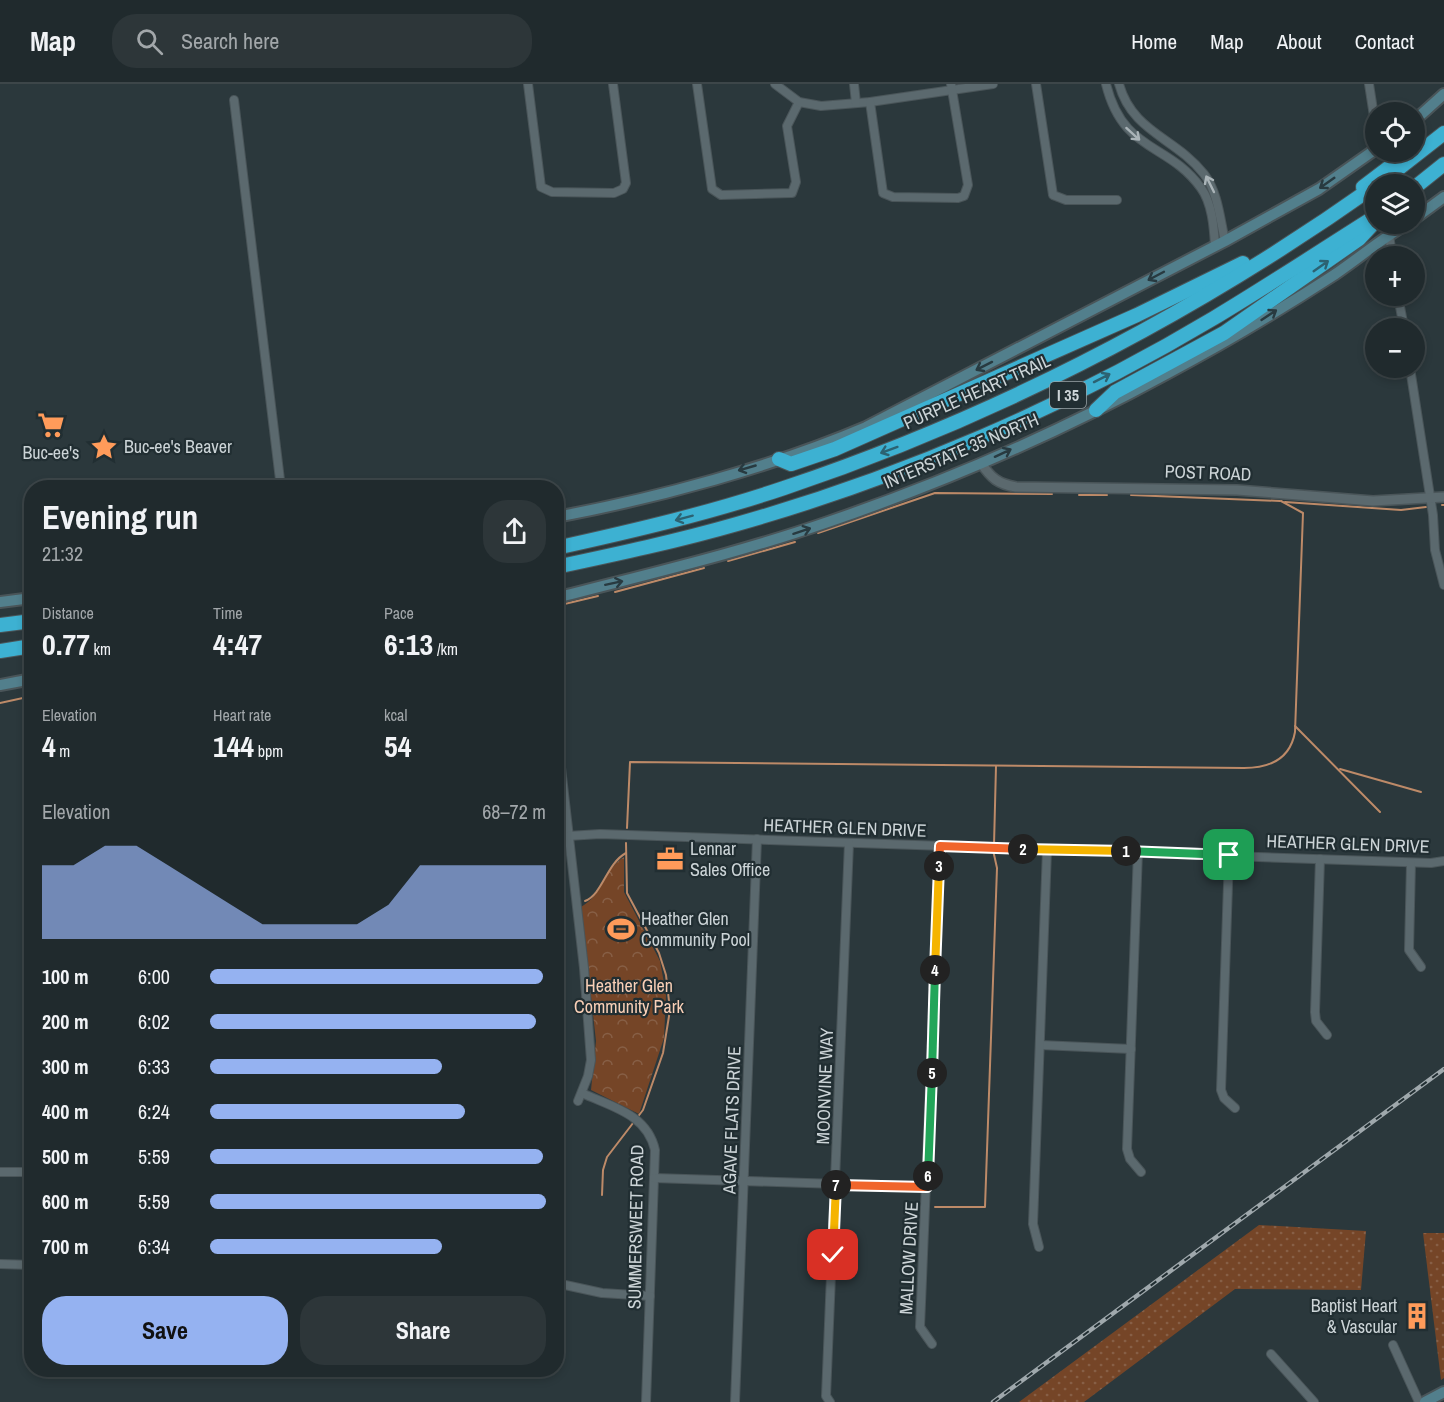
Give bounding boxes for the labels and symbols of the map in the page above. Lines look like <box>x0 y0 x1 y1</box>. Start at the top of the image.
one-way arrow <box>1126 127 1141 141</box>
one-way arrow <box>1203 176 1215 194</box>
one-way arrow <box>1320 177 1336 189</box>
one-way arrow <box>1313 259 1329 272</box>
one-way arrow <box>1148 271 1166 282</box>
one-way arrow <box>1261 309 1278 322</box>
street label: PURPLE HEART TRAIL <box>899 348 1054 435</box>
one-way arrow <box>975 361 993 373</box>
one-way arrow <box>1093 371 1111 383</box>
road number: I 35 <box>1050 382 1086 408</box>
street label: INTERSTATE 35 NORTH <box>879 406 1042 495</box>
supermarket icon: Buc-ee's <box>36 410 66 440</box>
place icon: Buc-ee's Beaver <box>89 432 119 462</box>
place label: Buc-ee's Beaver <box>124 434 232 459</box>
place label: Buc-ee's <box>23 440 79 465</box>
one-way arrow <box>880 445 898 456</box>
one-way arrow <box>993 446 1011 458</box>
street label: POST ROAD <box>1164 458 1252 487</box>
one-way arrow <box>738 463 757 474</box>
one-way arrow <box>675 513 694 524</box>
one-way arrow <box>792 524 811 535</box>
one-way arrow <box>604 577 623 589</box>
street label: HEATHER GLEN DRIVE <box>763 812 927 843</box>
street label: HEATHER GLEN DRIVE <box>1266 828 1430 859</box>
pin <box>1203 829 1254 880</box>
pin: 2 <box>1008 834 1038 864</box>
place label: Lennar Sales Office <box>690 836 770 882</box>
pin: 1 <box>1111 836 1141 866</box>
office icon: Lennar Sales Office <box>655 844 685 874</box>
pin: 3 <box>924 851 954 881</box>
place label: Heather Glen Community Pool <box>641 906 750 952</box>
sports icon: Heather Glen Community Pool <box>606 914 636 944</box>
pin: 4 <box>920 955 950 985</box>
park label: Heather Glen Community Park <box>574 973 685 1019</box>
street label: MOONVINE WAY <box>810 1027 839 1145</box>
street label: AGAVE FLATS DRIVE <box>716 1046 747 1195</box>
pin: 5 <box>917 1058 947 1088</box>
street label: SUMMERSWEET ROAD <box>622 1144 649 1309</box>
pin: 6 <box>913 1161 943 1191</box>
pin: 7 <box>821 1170 851 1200</box>
street label: MALLOW DRIVE <box>893 1201 924 1315</box>
pin <box>807 1229 858 1280</box>
place label: Baptist Heart & Vascular <box>1311 1293 1397 1339</box>
building icon: Baptist Heart & Vascular <box>1402 1301 1432 1331</box>

